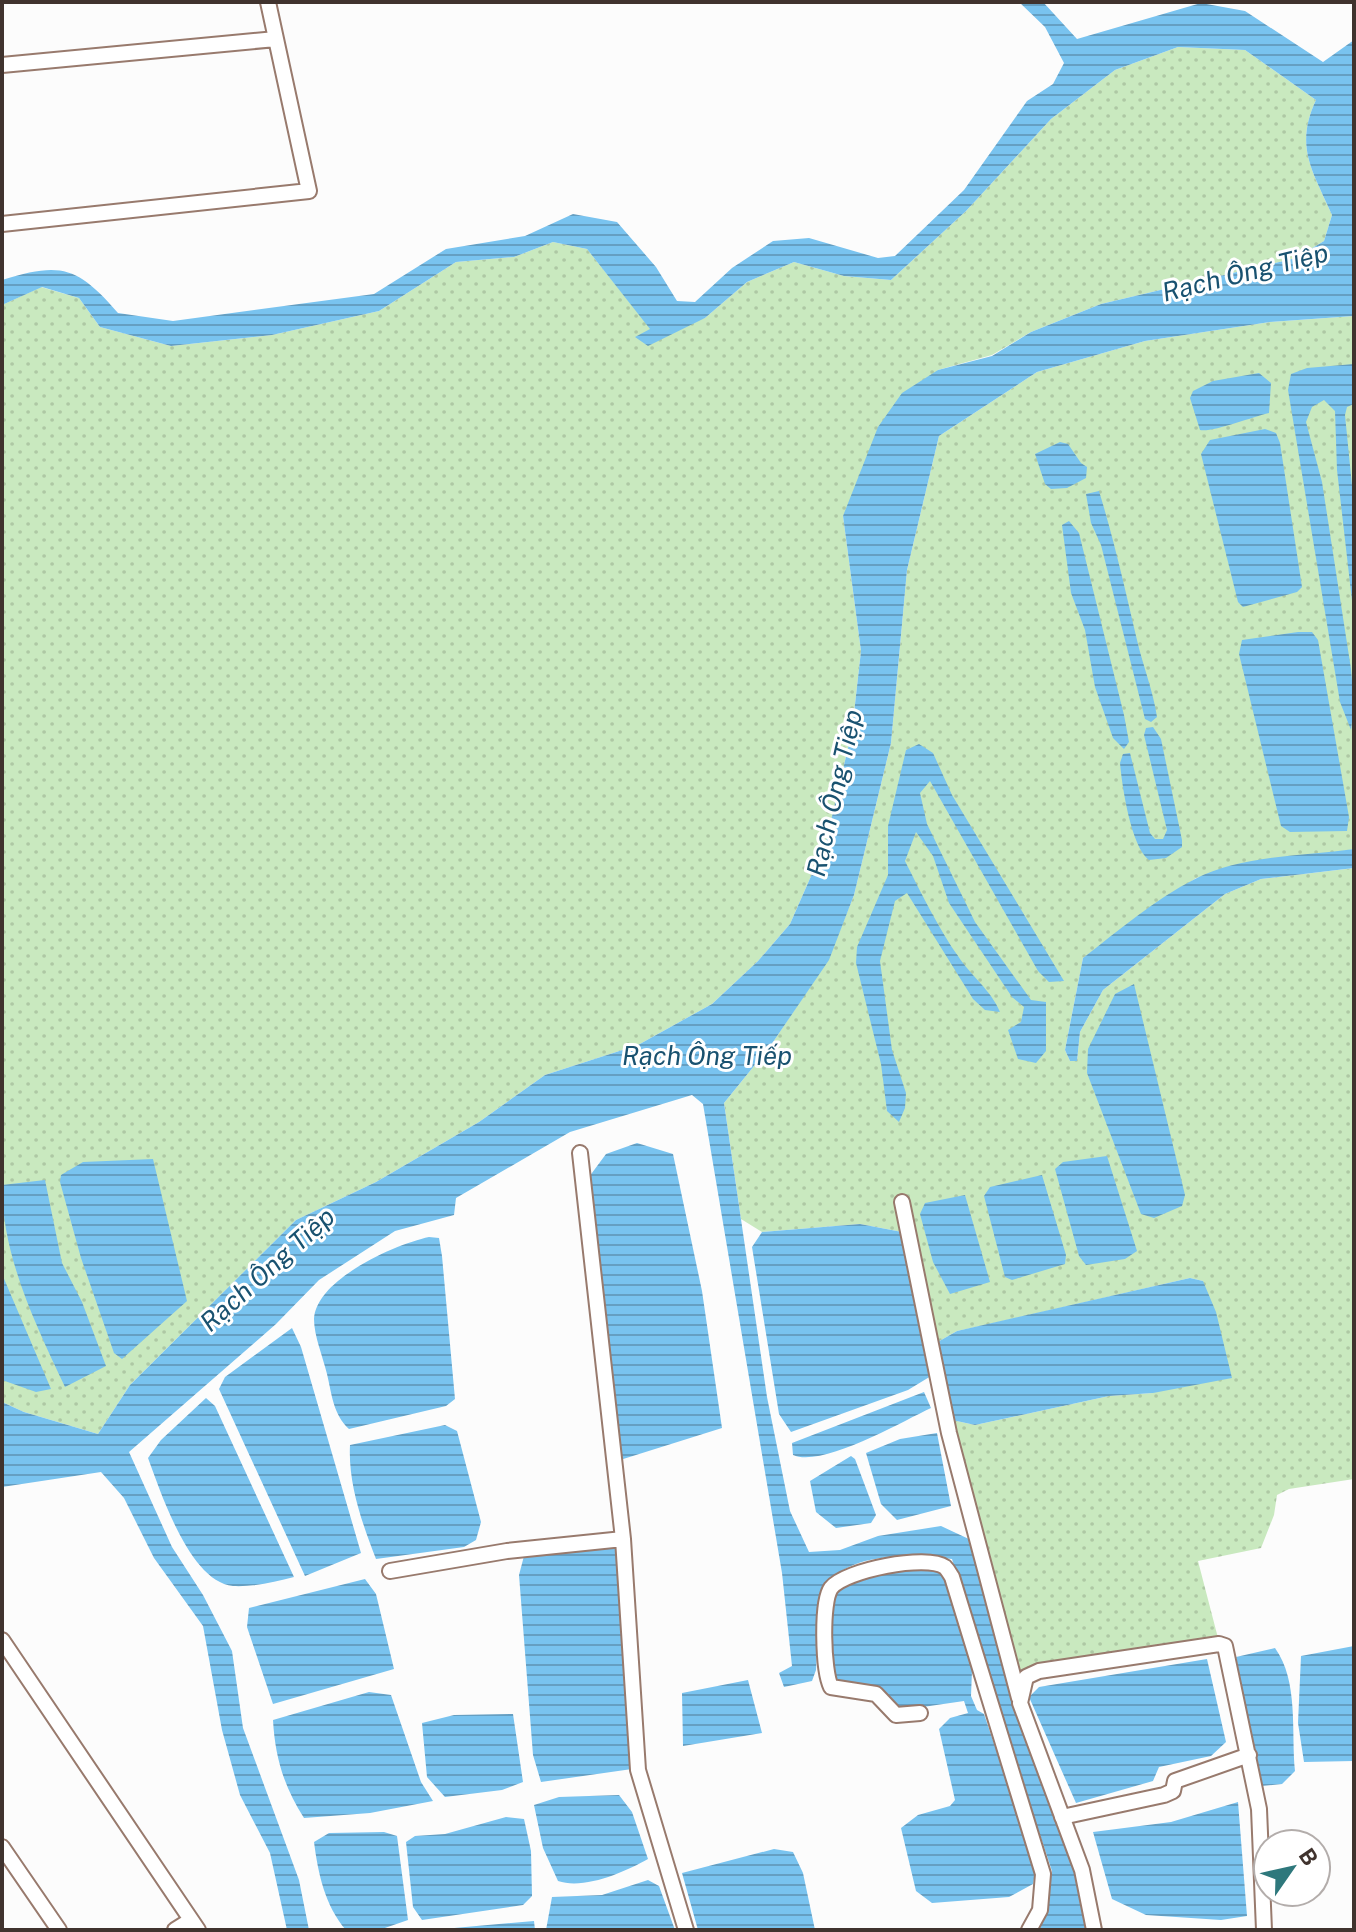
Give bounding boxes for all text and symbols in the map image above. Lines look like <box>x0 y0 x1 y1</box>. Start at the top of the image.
water label: Rạch Ông Tiệp <box>1159 236 1331 308</box>
water label: Rạch Ông Tiệp <box>800 707 868 879</box>
water label: Rạch Ông Tiếp <box>622 1040 792 1071</box>
water label: Rạch Ông Tiệp <box>193 1201 341 1337</box>
north arrow <box>1252 1828 1332 1908</box>
text: B <box>1294 1843 1324 1870</box>

